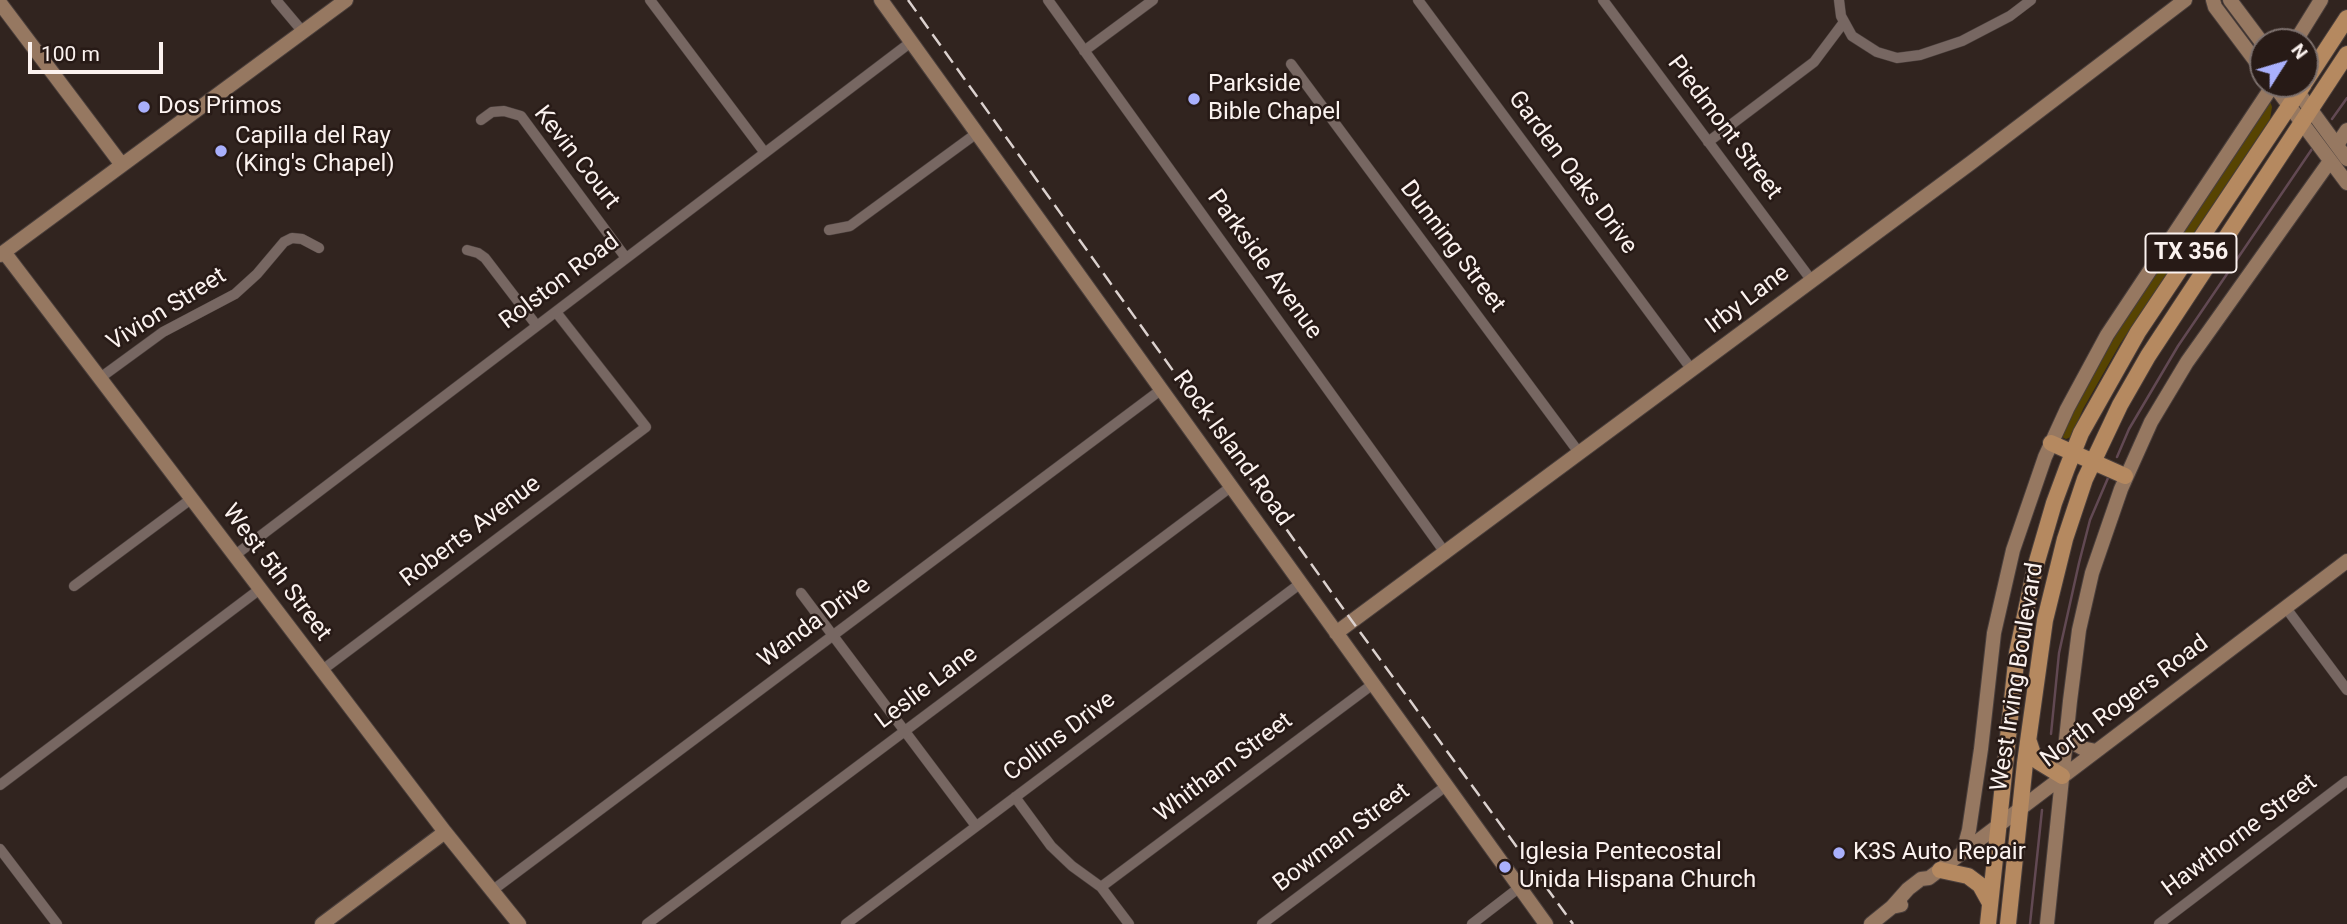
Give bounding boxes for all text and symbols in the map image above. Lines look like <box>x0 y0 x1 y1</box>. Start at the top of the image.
scale bar <box>32 28 166 72</box>
north arrow <box>2249 28 2319 98</box>
text: N <box>2286 39 2313 64</box>
text: 100 m <box>41 42 100 66</box>
street label: Piedmont Street <box>1661 51 1787 205</box>
place label: Parkside Bible Chapel <box>1208 71 1341 127</box>
street label: Garden Oaks Drive <box>1501 86 1643 260</box>
marker: Parkside Bible Chapel <box>1186 91 1202 107</box>
place label: Dos Primos <box>158 93 282 121</box>
marker: Dos Primos <box>136 99 152 115</box>
street label: Kevin Court <box>527 101 625 215</box>
place label: Capilla del Ray (King's Chapel) <box>235 123 395 179</box>
marker: Capilla del Ray (King's Chapel) <box>213 143 229 159</box>
street label: Dunning Street <box>1393 176 1511 318</box>
street label: Parkside Avenue <box>1200 185 1328 345</box>
street label: Rolston Road <box>495 228 625 336</box>
road number: TX 356 <box>2146 234 2236 272</box>
street label: Irby Lane <box>1700 259 1796 341</box>
street label: Vivion Street <box>102 262 232 358</box>
street label: Rock Island Road <box>1166 366 1298 532</box>
street label: Roberts Avenue <box>395 470 547 594</box>
street label: West 5th Street <box>215 499 337 647</box>
street label: West Irving Boulevard <box>1986 561 2050 793</box>
street label: Wanda Drive <box>753 571 877 675</box>
street label: North Rogers Road <box>2035 629 2215 775</box>
street label: Leslie Lane <box>870 640 984 736</box>
street label: Collins Drive <box>998 686 1122 788</box>
street label: Whitham Street <box>1150 707 1298 829</box>
street label: Hawthorne Street <box>2157 768 2323 904</box>
street label: Bowman Street <box>1268 777 1416 899</box>
place label: Iglesia Pentecostal Unida Hispana Church <box>1519 839 1756 895</box>
place label: K3S Auto Repair <box>1853 839 2026 867</box>
marker: K3S Auto Repair <box>1831 845 1847 861</box>
marker: Iglesia Pentecostal Unida Hispana Church <box>1497 859 1513 875</box>

